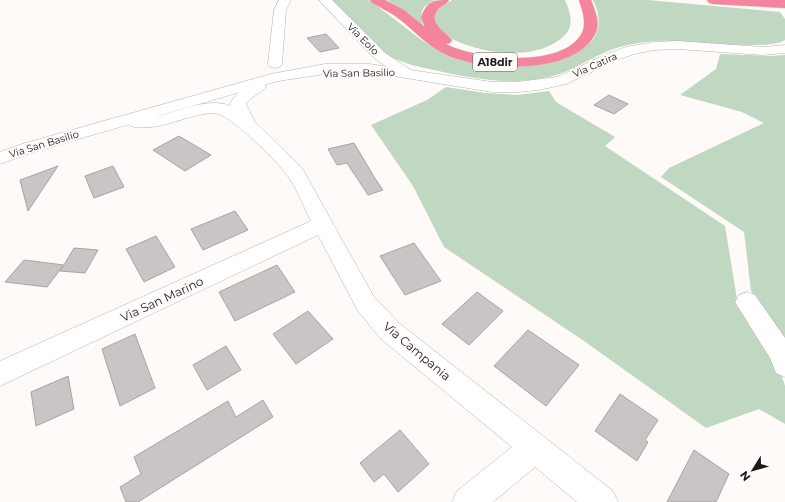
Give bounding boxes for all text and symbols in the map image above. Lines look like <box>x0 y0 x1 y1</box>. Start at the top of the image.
street label: Via Eolo <box>344 20 382 58</box>
street label: Via Catira <box>571 49 619 81</box>
road number: A18dir <box>473 53 517 71</box>
street label: Via San Basilio <box>323 66 395 80</box>
street label: Via San Basilio <box>8 127 80 161</box>
street label: Via San Marino <box>118 273 206 325</box>
street label: Via Campania <box>380 318 454 384</box>
north arrow <box>733 450 773 490</box>
text: N <box>737 468 753 484</box>

